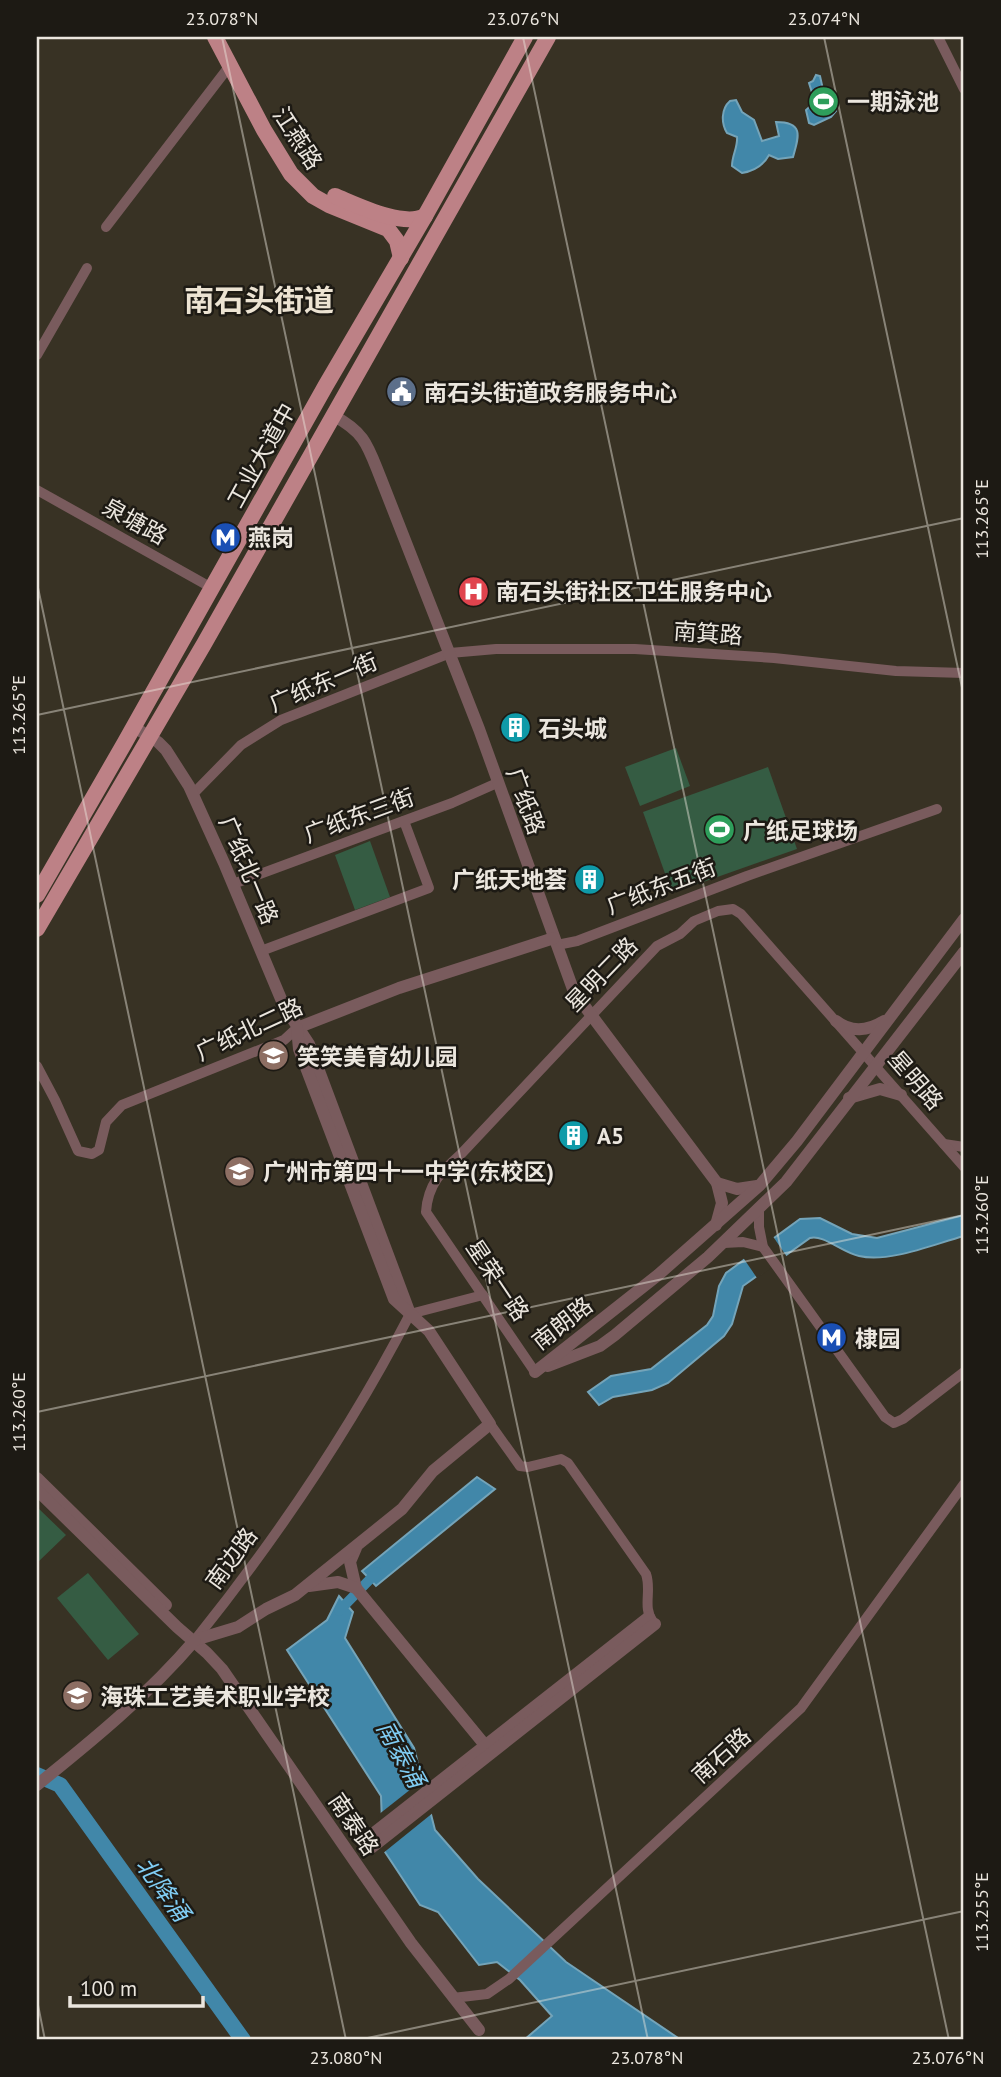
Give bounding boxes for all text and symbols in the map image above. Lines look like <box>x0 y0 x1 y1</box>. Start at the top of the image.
text: 23.078°N <box>186 7 258 30</box>
text: 23.076°N <box>487 7 559 30</box>
text: 23.074°N <box>788 7 860 30</box>
sports icon: 一期泳池 <box>807 84 841 118</box>
place label: 一期泳池 <box>847 87 939 116</box>
street label: 江燕路 <box>267 101 329 175</box>
district label: 南石头街道 <box>184 280 334 319</box>
public building icon: 南石头街道政务服务中心 <box>384 375 418 409</box>
place label: 南石头街道政务服务中心 <box>424 378 677 407</box>
street label: 工业大道中 <box>220 398 302 512</box>
text: 113.265°E <box>970 479 993 559</box>
street label: 泉塘路 <box>98 492 172 550</box>
metro station icon: 燕岗 <box>208 520 242 554</box>
place label: 燕岗 <box>248 523 294 552</box>
hospital icon: 南石头街社区卫生服务中心 <box>456 574 490 608</box>
place label: 南石头街社区卫生服务中心 <box>496 577 772 606</box>
street label: 南箕路 <box>673 616 743 650</box>
street label: 广纸东一街 <box>264 646 382 718</box>
text: 113.265°E <box>7 675 30 755</box>
building icon: 石头城 <box>498 711 532 745</box>
place label: 石头城 <box>538 714 607 743</box>
street label: 广纸路 <box>501 764 551 838</box>
street label: 广纸东三街 <box>300 782 418 848</box>
street label: 广纸北一路 <box>213 811 285 929</box>
sports icon: 广纸足球场 <box>703 813 737 847</box>
place label: 广纸足球场 <box>743 816 858 845</box>
street label: 广纸东五街 <box>602 852 720 920</box>
building icon: 广纸天地荟 <box>573 862 607 896</box>
place label: 广纸天地荟 <box>452 865 567 894</box>
street label: 星明二路 <box>559 931 643 1017</box>
street label: 广纸北二路 <box>191 992 307 1066</box>
school or university icon: 笑笑美育幼儿园 <box>257 1039 291 1073</box>
place label: 笑笑美育幼儿园 <box>297 1042 458 1071</box>
street label: 星明路 <box>882 1044 950 1116</box>
building icon: A5 <box>557 1118 591 1152</box>
place label: A5 <box>597 1121 624 1150</box>
school or university icon: 广州市第四十一中学(东校区) <box>223 1154 257 1188</box>
place label: 广州市第四十一中学(东校区) <box>263 1157 554 1186</box>
text: 113.260°E <box>970 1175 993 1255</box>
street label: 星荣一路 <box>460 1234 536 1326</box>
street label: 南朗路 <box>526 1290 598 1356</box>
metro station icon: 棣园 <box>815 1321 849 1355</box>
place label: 棣园 <box>855 1324 901 1353</box>
text: 113.260°E <box>7 1372 30 1452</box>
street label: 南边路 <box>199 1522 263 1594</box>
school or university icon: 海珠工艺美术职业学校 <box>60 1679 94 1713</box>
place label: 海珠工艺美术职业学校 <box>100 1682 330 1711</box>
water label: 南泰涌 <box>370 1715 433 1796</box>
street label: 南石路 <box>686 1721 756 1789</box>
street label: 南泰路 <box>323 1787 385 1861</box>
water label: 北降涌 <box>129 1851 198 1930</box>
text: 113.255°E <box>970 1872 993 1952</box>
scale bar <box>70 1965 203 2009</box>
text: 100 m <box>80 1975 137 2002</box>
text: 23.080°N <box>310 2046 382 2069</box>
text: 23.078°N <box>611 2046 683 2069</box>
text: 23.076°N <box>912 2046 984 2069</box>

